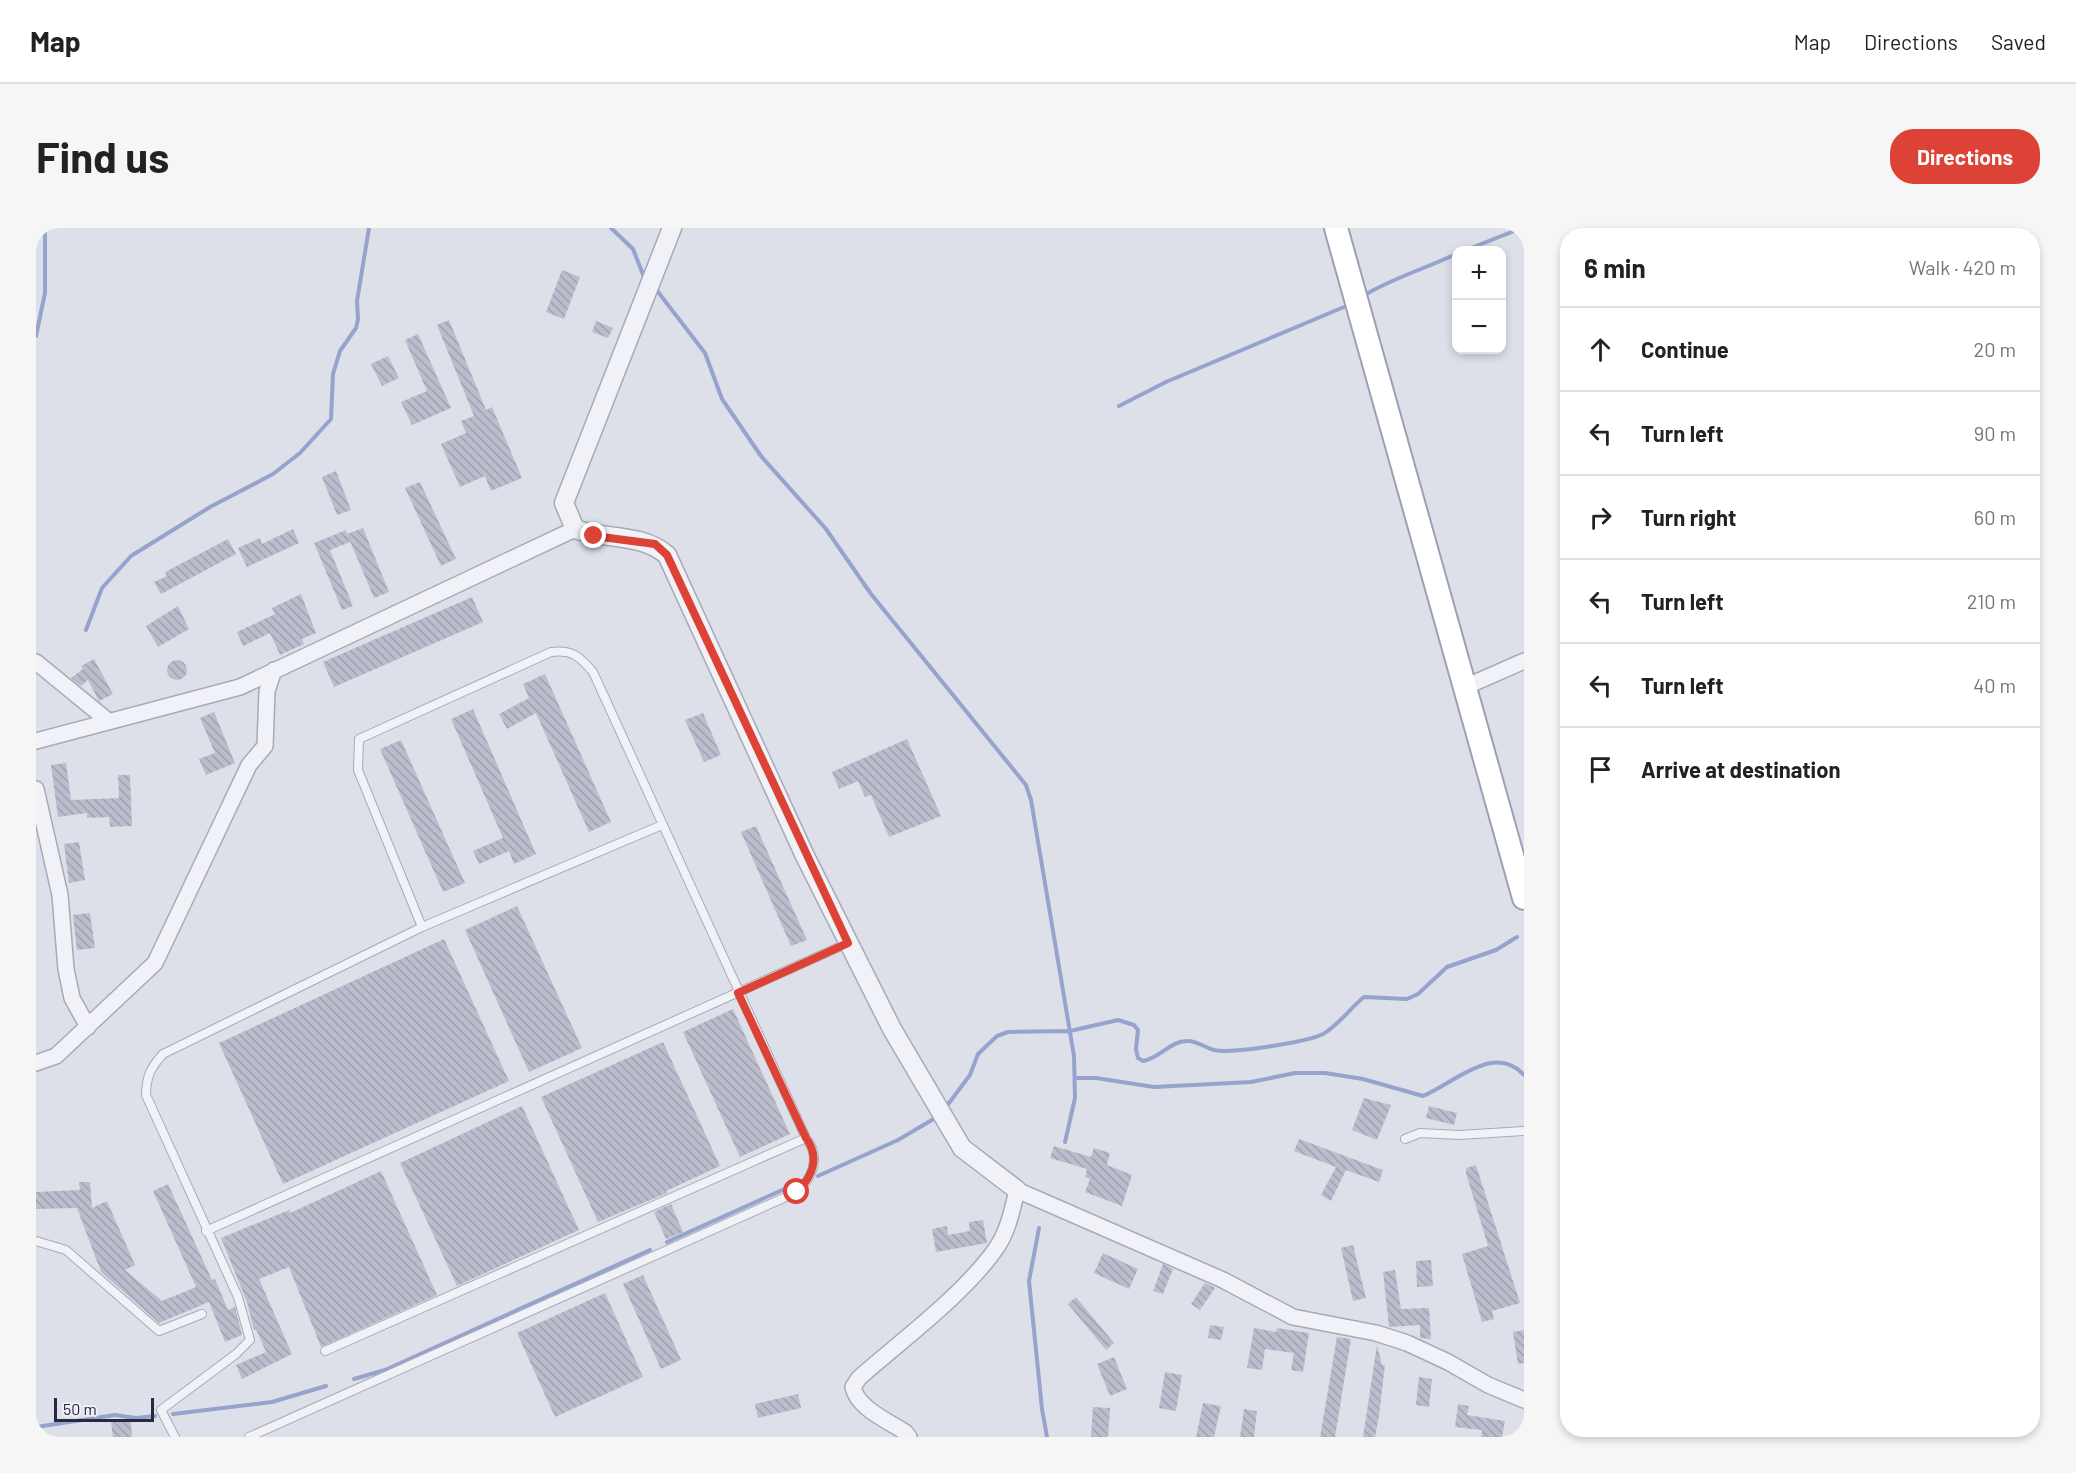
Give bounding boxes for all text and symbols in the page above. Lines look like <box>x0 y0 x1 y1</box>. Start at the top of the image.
text: Map <box>30 24 81 58</box>
text: Map <box>1794 29 1831 54</box>
text: Directions <box>1864 29 1958 54</box>
text: Saved <box>1991 29 2046 54</box>
button: Directions <box>1890 129 2040 184</box>
text: Find us <box>36 131 169 181</box>
map controls <box>1452 246 1506 354</box>
button: + <box>1452 246 1506 300</box>
text: 6 min <box>1584 252 1646 283</box>
text: Walk · 420 m <box>1909 255 2016 279</box>
button: − <box>1452 300 1506 354</box>
icon: ahead <box>1584 333 1617 366</box>
text: Continue <box>1641 336 1729 362</box>
text: 20 m <box>1973 337 2016 361</box>
icon: left <box>1584 417 1617 450</box>
text: Turn left <box>1641 420 1724 446</box>
text: 90 m <box>1974 421 2016 445</box>
icon: right <box>1584 501 1617 534</box>
text: Turn right <box>1641 504 1736 530</box>
text: 60 m <box>1974 505 2016 529</box>
route end <box>580 522 606 548</box>
icon: left <box>1584 585 1617 618</box>
text: Turn left <box>1641 588 1724 614</box>
text: 210 m <box>1967 589 2016 613</box>
icon: left <box>1584 669 1617 702</box>
text: Turn left <box>1641 672 1724 698</box>
text: 40 m <box>1973 673 2016 697</box>
icon: arrive <box>1584 753 1617 786</box>
text: Arrive at destination <box>1641 756 1840 782</box>
route start <box>783 1178 809 1204</box>
scale bar <box>54 1395 154 1422</box>
text: 50 m <box>63 1399 97 1418</box>

